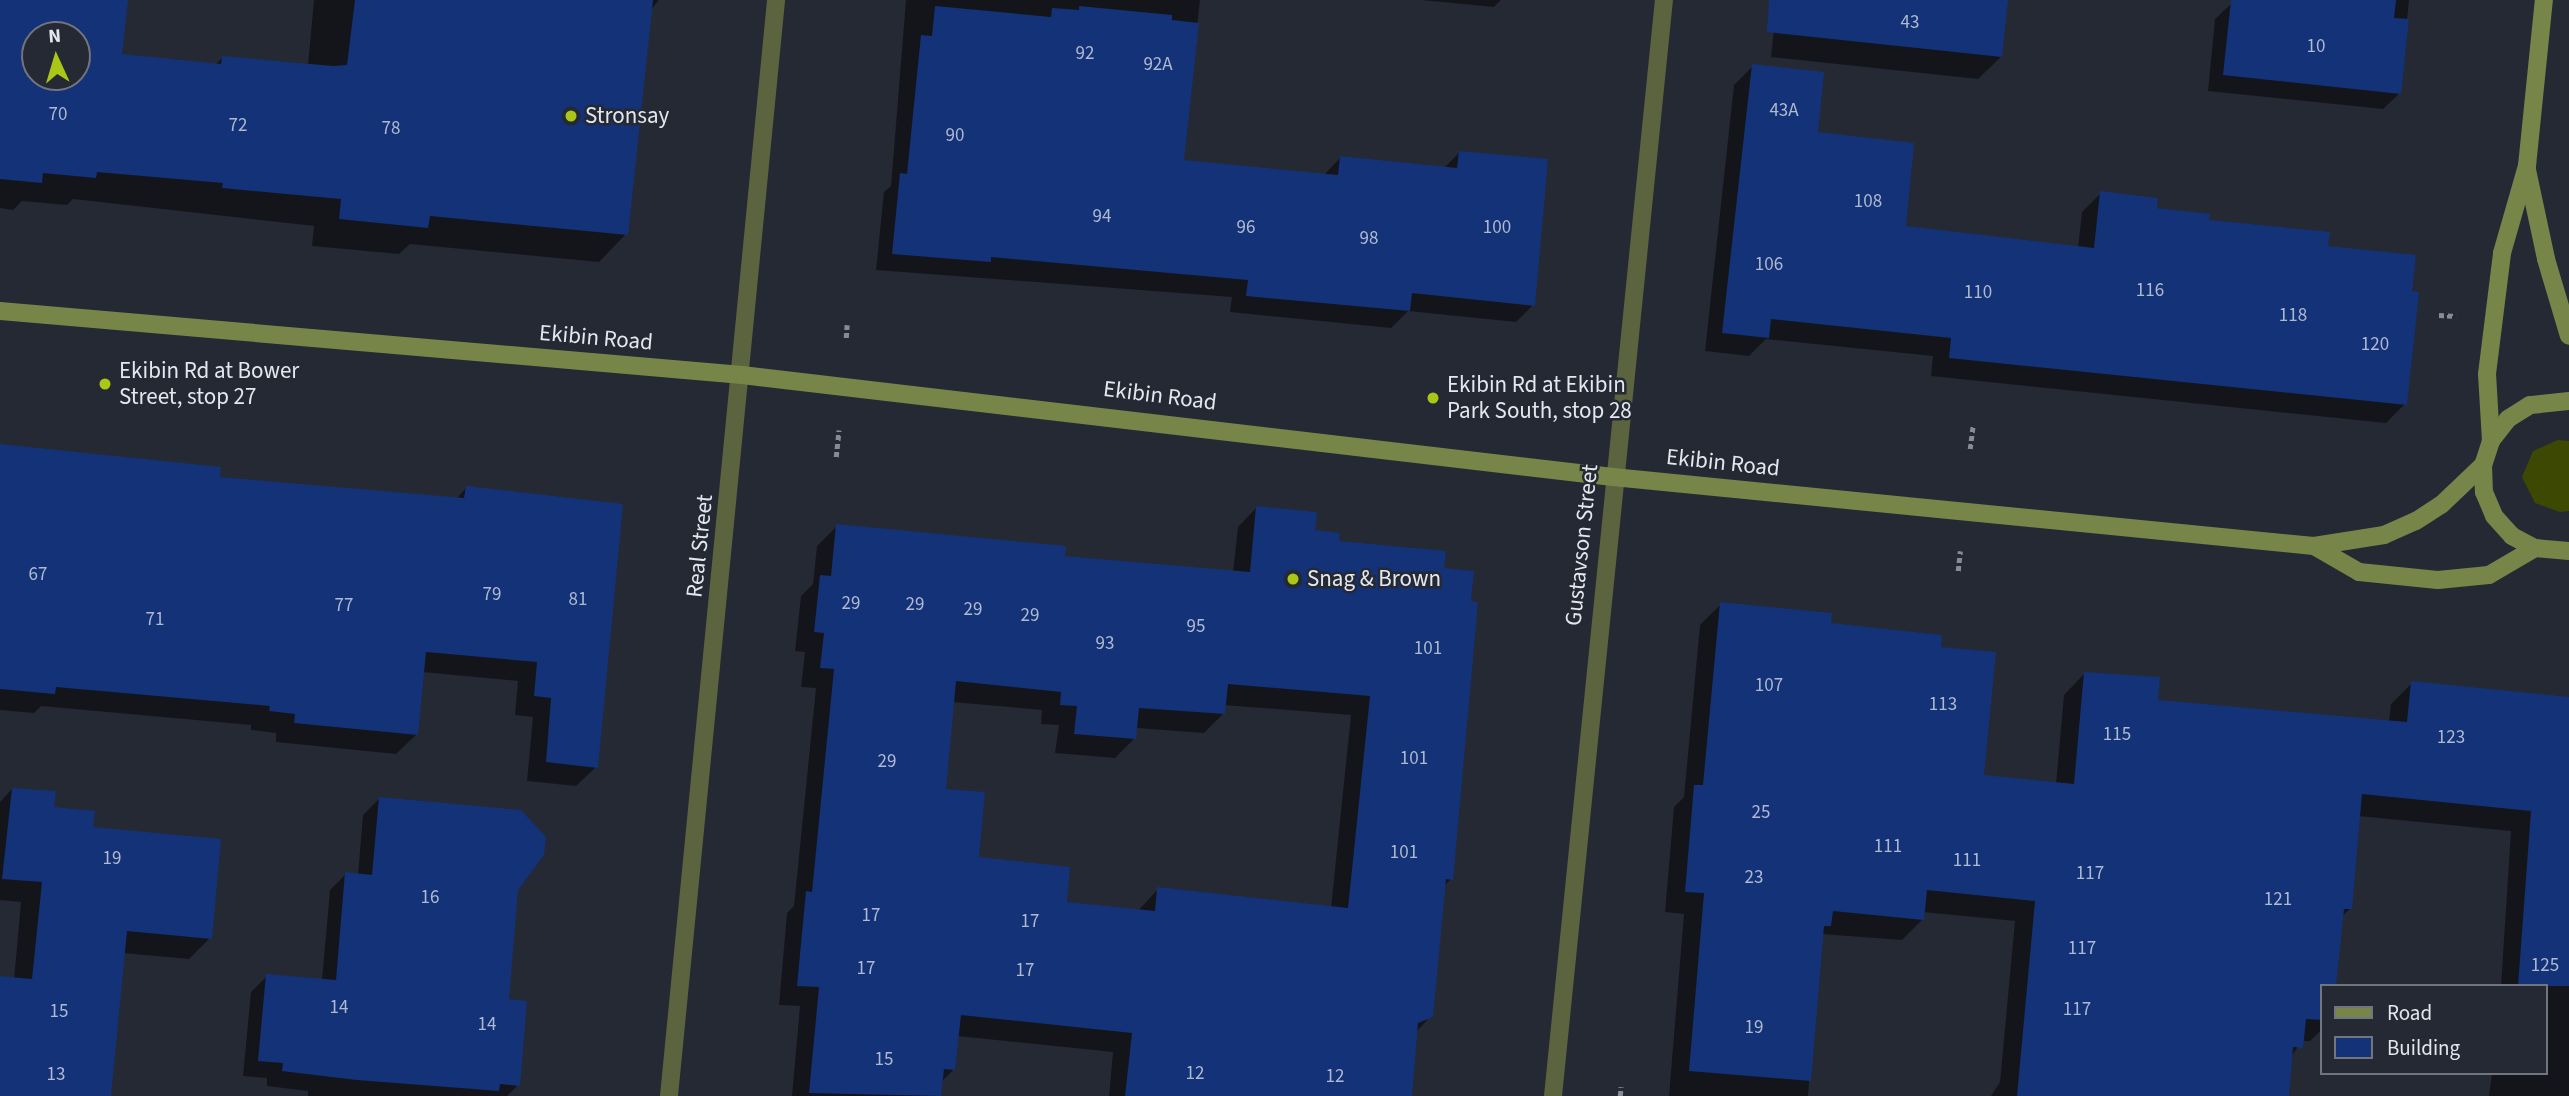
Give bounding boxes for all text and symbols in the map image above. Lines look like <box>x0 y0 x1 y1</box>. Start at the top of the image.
house number: 43 <box>1901 12 1919 34</box>
north arrow <box>21 21 91 91</box>
text: N <box>47 23 62 50</box>
house number: 10 <box>2307 36 2325 58</box>
house number: 92 <box>1076 43 1094 65</box>
house number: 92A <box>1143 54 1173 76</box>
house number: 43A <box>1769 100 1799 122</box>
place label: Stronsay <box>585 102 669 130</box>
house number: 70 <box>49 104 67 126</box>
marker: Stronsay <box>563 108 579 124</box>
house number: 72 <box>229 115 247 137</box>
house number: 78 <box>382 118 400 140</box>
house number: 90 <box>946 125 964 147</box>
house number: 108 <box>1854 191 1882 213</box>
house number: 94 <box>1093 206 1111 228</box>
house number: 96 <box>1237 217 1255 239</box>
house number: 100 <box>1483 217 1511 239</box>
house number: 98 <box>1360 228 1378 250</box>
house number: 106 <box>1755 254 1783 276</box>
house number: 116 <box>2136 280 2164 302</box>
house number: 110 <box>1964 282 1992 304</box>
house number: 118 <box>2279 305 2307 327</box>
street label: Ekibin Road <box>538 319 654 357</box>
house number: 120 <box>2361 334 2389 356</box>
place label: Ekibin Rd at Bower Street, stop 27 <box>119 357 299 411</box>
place label: Ekibin Rd at Ekibin Park South, stop 28 <box>1447 371 1632 425</box>
street label: Ekibin Road <box>1102 375 1218 417</box>
marker: Ekibin Rd at Bower Street, stop 27 <box>97 376 113 392</box>
marker: Ekibin Rd at Ekibin Park South, stop 28 <box>1425 390 1441 406</box>
street label: Ekibin Road <box>1665 443 1781 483</box>
street label: Gustavson Street <box>1560 463 1604 627</box>
street label: Real Street <box>681 493 719 599</box>
house number: 67 <box>29 564 47 586</box>
place label: Snag & Brown <box>1307 565 1441 593</box>
marker: Snag & Brown <box>1285 571 1301 587</box>
house number: 79 <box>483 584 501 606</box>
house number: 81 <box>569 589 587 611</box>
house number: 29 <box>842 593 860 615</box>
house number: 29 <box>906 594 924 616</box>
house number: 77 <box>335 595 353 617</box>
house number: 29 <box>964 599 982 621</box>
house number: 29 <box>1021 605 1039 627</box>
house number: 71 <box>146 609 164 631</box>
house number: 95 <box>1187 616 1205 638</box>
house number: 93 <box>1096 633 1114 655</box>
house number: 101 <box>1414 638 1442 660</box>
house number: 107 <box>1755 675 1783 697</box>
house number: 113 <box>1929 694 1957 716</box>
house number: 115 <box>2103 724 2131 746</box>
house number: 123 <box>2437 727 2465 749</box>
house number: 101 <box>1400 748 1428 770</box>
house number: 29 <box>878 751 896 773</box>
house number: 25 <box>1752 802 1770 824</box>
house number: 111 <box>1874 836 1902 858</box>
house number: 101 <box>1390 842 1418 864</box>
house number: 19 <box>103 848 121 870</box>
house number: 111 <box>1953 850 1981 872</box>
house number: 117 <box>2076 863 2104 885</box>
house number: 23 <box>1745 867 1763 889</box>
house number: 16 <box>421 887 439 909</box>
house number: 121 <box>2264 889 2292 911</box>
house number: 17 <box>862 905 880 927</box>
house number: 17 <box>1021 911 1039 933</box>
house number: 117 <box>2068 938 2096 960</box>
house number: 125 <box>2531 955 2559 977</box>
house number: 17 <box>857 958 875 980</box>
house number: 17 <box>1016 960 1034 982</box>
legend <box>2320 984 2548 1075</box>
house number: 14 <box>330 997 348 1019</box>
text: Road <box>2387 998 2432 1028</box>
house number: 117 <box>2063 999 2091 1021</box>
house number: 15 <box>50 1001 68 1023</box>
house number: 14 <box>478 1014 496 1036</box>
house number: 19 <box>1745 1017 1763 1039</box>
text: Building <box>2387 1033 2460 1063</box>
house number: 15 <box>875 1049 893 1071</box>
house number: 12 <box>1186 1063 1204 1085</box>
house number: 13 <box>47 1064 65 1086</box>
house number: 12 <box>1326 1066 1344 1088</box>

